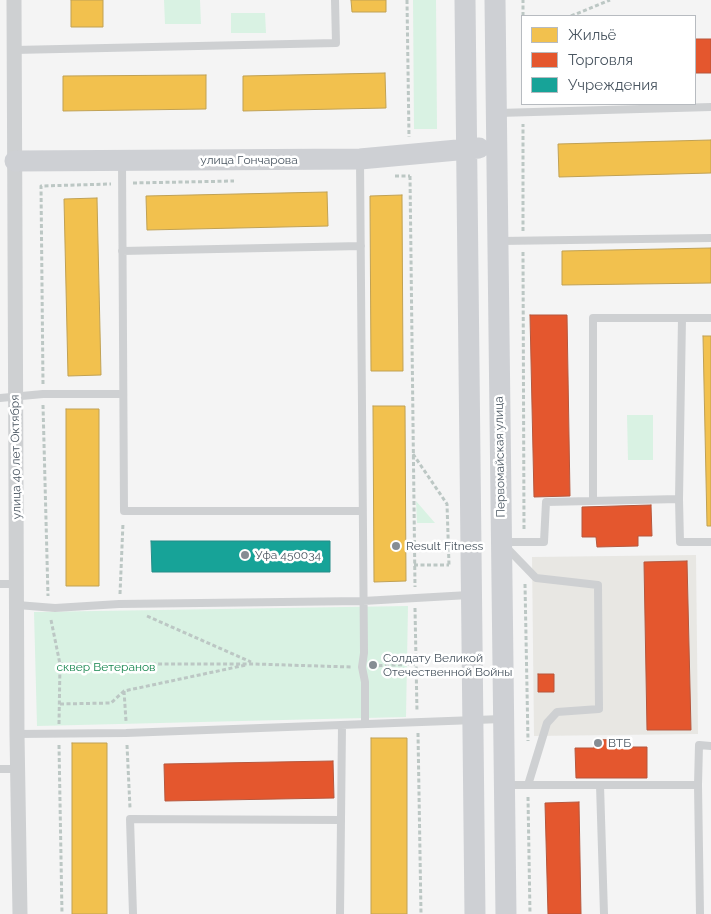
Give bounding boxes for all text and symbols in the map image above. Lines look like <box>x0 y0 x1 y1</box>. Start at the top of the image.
legend <box>521 15 696 105</box>
text: Жильё <box>568 26 616 44</box>
text: Торговля <box>568 51 633 69</box>
text: Учреждения <box>568 76 658 94</box>
street label: улица Гончарова <box>200 153 298 167</box>
street label: улица 40 лет Октября <box>8 395 24 519</box>
street label: Первомайская улица <box>492 396 508 518</box>
place label: Result Fitness <box>406 539 483 553</box>
marker: Result Fitness <box>390 540 402 552</box>
place label: Уфа 450034 <box>255 548 321 562</box>
marker: Уфа 450034 <box>239 549 251 561</box>
place label: Солдату Великой Отечественной Войны <box>383 651 513 679</box>
marker: Солдату Великой Отечественной Войны <box>367 659 379 671</box>
park label: сквер Ветеранов <box>56 660 156 674</box>
place label: ВТБ <box>608 736 631 750</box>
marker: ВТБ <box>592 737 604 749</box>

